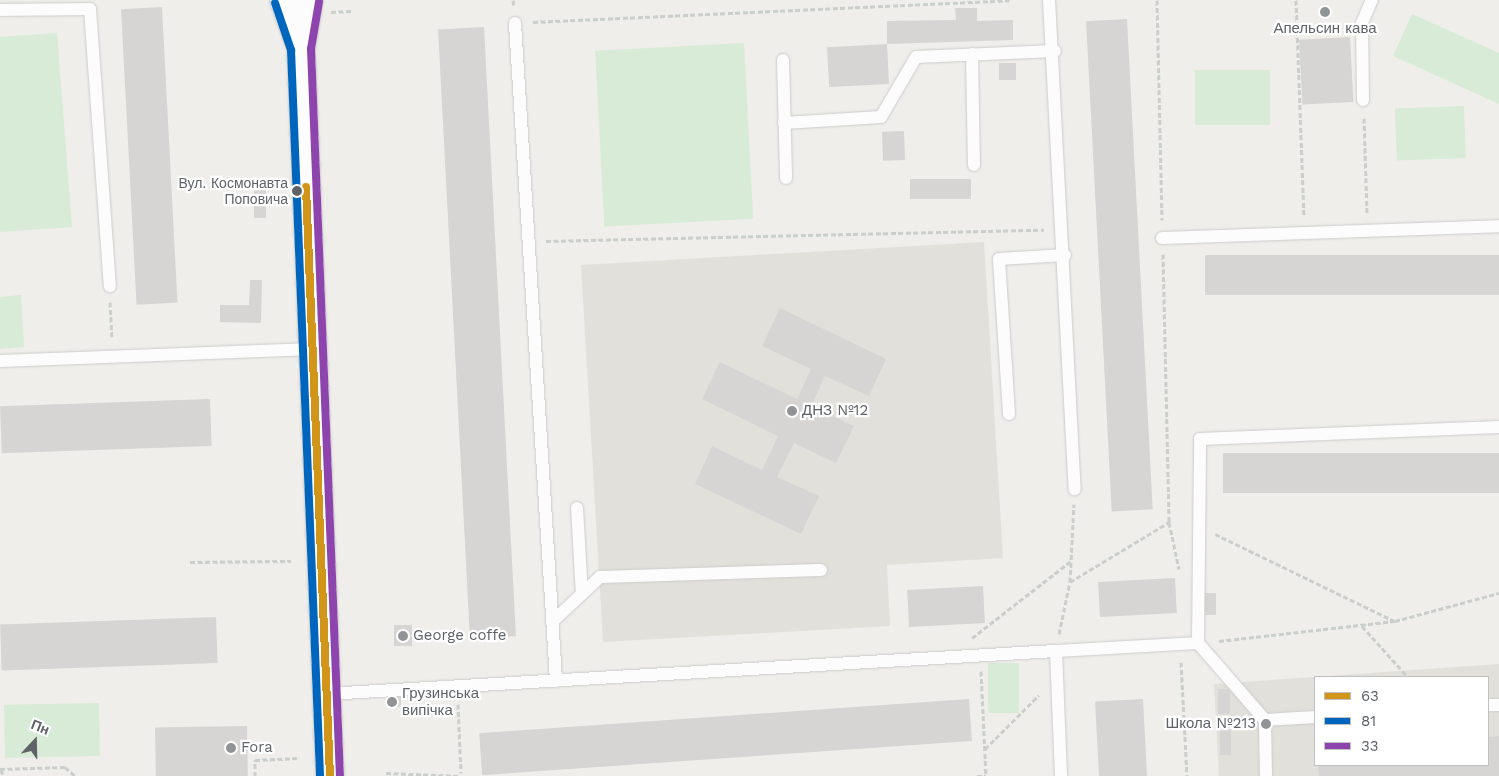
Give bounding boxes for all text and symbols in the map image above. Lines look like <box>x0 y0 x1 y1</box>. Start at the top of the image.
marker: Апельсин кава <box>1319 6 1331 18</box>
place label: Апельсин кава <box>1273 20 1377 38</box>
place label: Вул. Космонавта Поповича <box>178 175 288 208</box>
marker: Вул. Космонавта Поповича <box>292 186 302 196</box>
place label: ДНЗ №12 <box>802 402 868 420</box>
marker: ДНЗ №12 <box>786 405 798 417</box>
place label: George coffe <box>413 627 507 645</box>
marker: George coffe <box>397 630 409 642</box>
legend <box>1314 676 1489 766</box>
place label: Грузинська випічка <box>402 684 479 719</box>
text: 63 <box>1361 687 1379 705</box>
marker: Грузинська випічка <box>386 696 398 708</box>
text: 81 <box>1361 712 1376 730</box>
place label: Школа №213 <box>1166 715 1256 733</box>
north arrow <box>10 716 60 766</box>
text: Пн <box>29 716 52 738</box>
marker: Школа №213 <box>1260 718 1272 730</box>
text: 33 <box>1361 737 1379 755</box>
place label: Fora <box>241 739 273 757</box>
marker: Fora <box>225 742 237 754</box>

